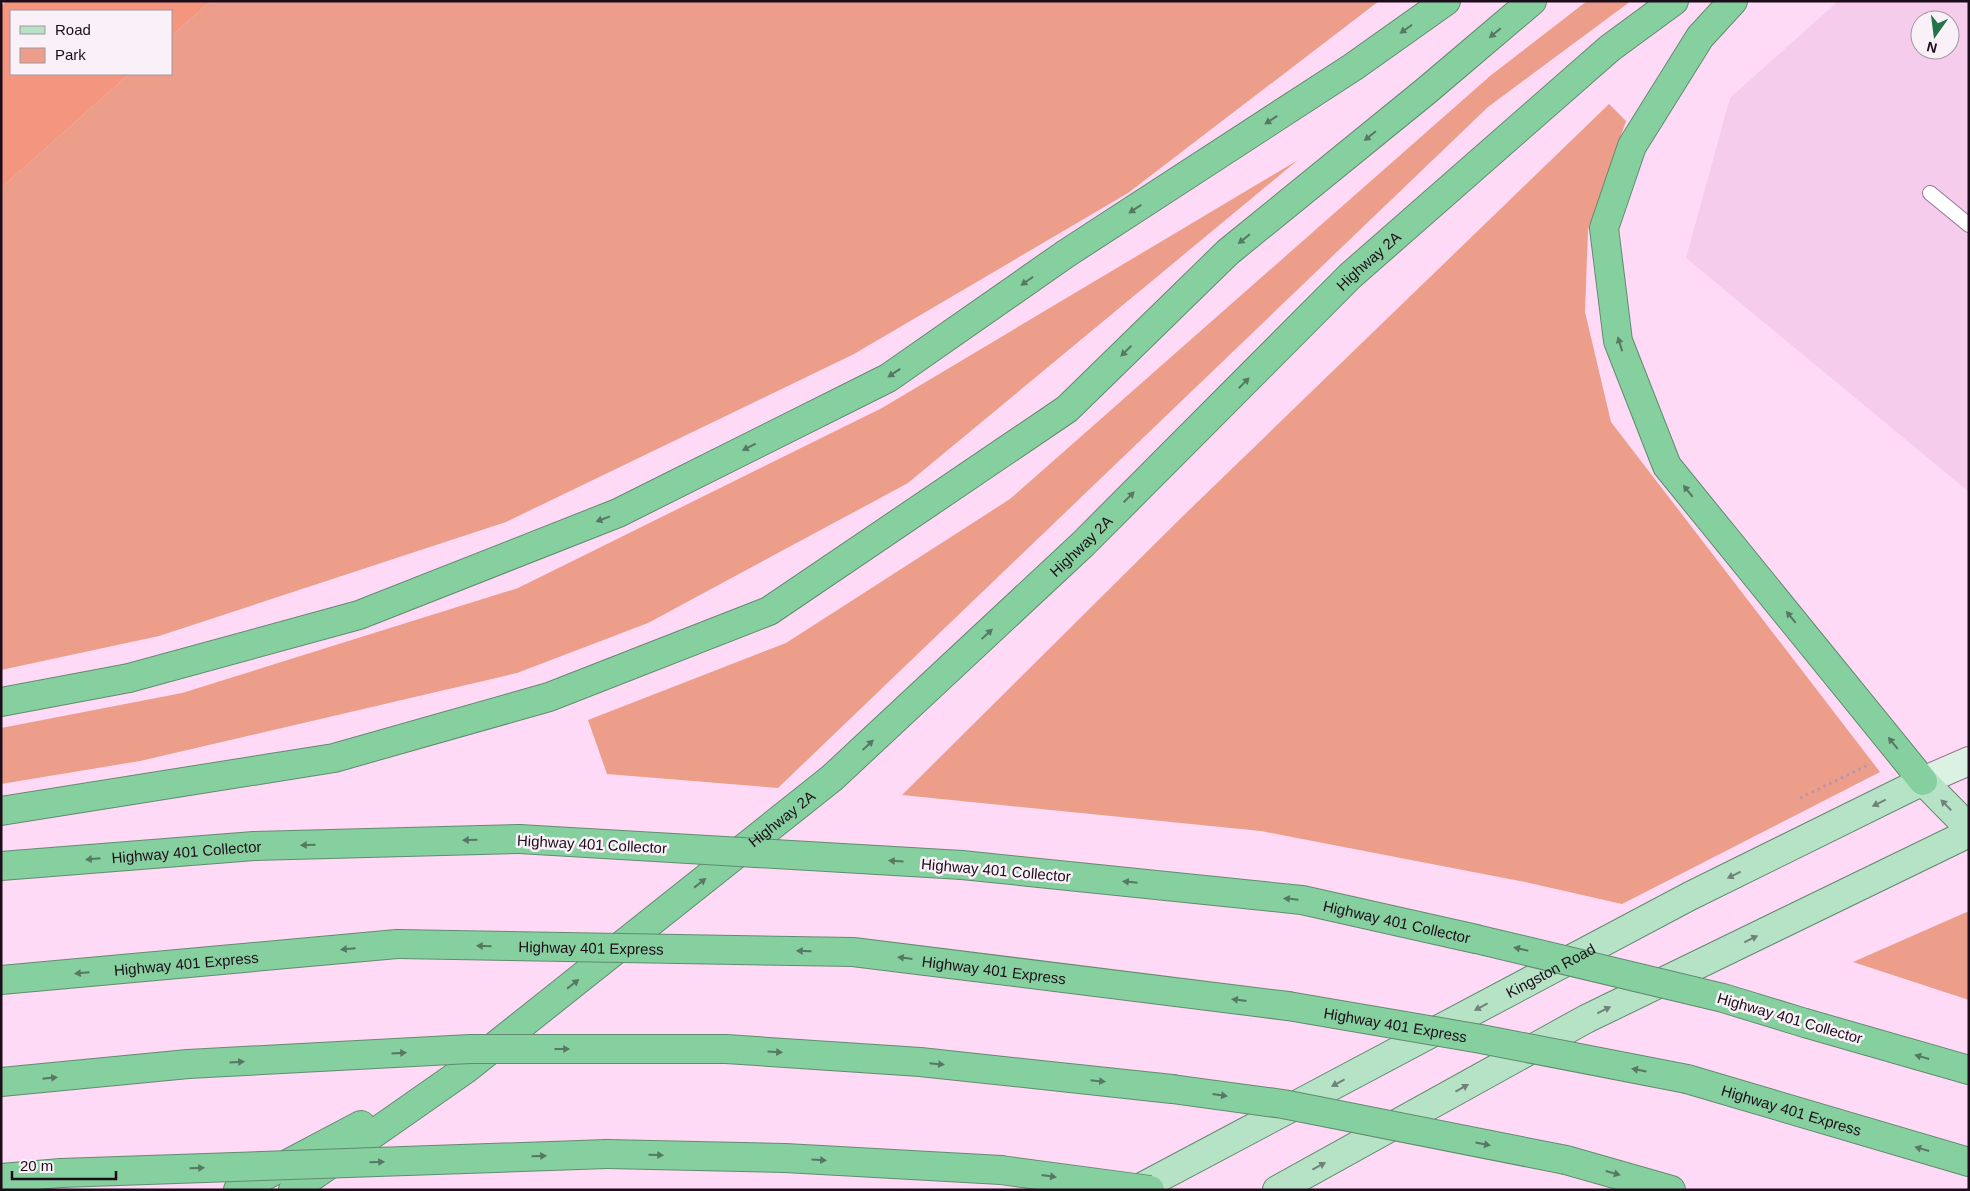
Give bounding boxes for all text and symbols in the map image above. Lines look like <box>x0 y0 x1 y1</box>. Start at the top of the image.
legend <box>10 10 172 75</box>
north arrow <box>1910 10 1960 60</box>
text: Road <box>55 21 91 38</box>
one-way arrow <box>1399 24 1413 34</box>
one-way arrow <box>1489 27 1502 38</box>
text: N <box>1925 39 1939 57</box>
text: Park <box>55 46 86 63</box>
one-way arrow <box>1265 115 1278 125</box>
one-way arrow <box>1364 131 1377 142</box>
one-way arrow <box>1128 204 1142 213</box>
street label: Highway 2A <box>1333 227 1404 293</box>
one-way arrow <box>1238 233 1251 244</box>
one-way arrow <box>1020 276 1034 286</box>
one-way arrow <box>1616 337 1624 352</box>
one-way arrow <box>1120 345 1132 357</box>
one-way arrow <box>887 369 901 378</box>
one-way arrow <box>1238 377 1250 389</box>
one-way arrow <box>742 443 756 451</box>
one-way arrow <box>1682 485 1693 498</box>
one-way arrow <box>1123 492 1135 504</box>
street label: Highway 2A <box>1046 512 1115 579</box>
one-way arrow <box>596 516 611 523</box>
one-way arrow <box>1785 610 1796 623</box>
one-way arrow <box>980 628 992 640</box>
one-way arrow <box>1888 736 1899 749</box>
one-way arrow <box>862 739 874 751</box>
street label: Highway 2A <box>745 787 818 850</box>
one-way arrow <box>1872 799 1887 807</box>
one-way arrow <box>1940 799 1952 811</box>
street label: Highway 401 Collector <box>517 832 667 856</box>
street label: Highway 401 Collector <box>111 837 262 866</box>
one-way arrow <box>462 837 478 845</box>
one-way arrow <box>299 841 315 849</box>
one-way arrow <box>85 855 101 863</box>
street label: Highway 401 Collector <box>921 855 1071 885</box>
one-way arrow <box>887 857 903 865</box>
one-way arrow <box>1727 871 1741 879</box>
one-way arrow <box>693 878 706 889</box>
one-way arrow <box>1121 878 1137 886</box>
one-way arrow <box>1283 895 1299 903</box>
street label: Highway 401 Collector <box>1322 897 1472 946</box>
one-way arrow <box>1743 935 1758 943</box>
street label: Highway 401 Express <box>518 938 664 957</box>
street label: Kingston Road <box>1503 940 1598 1001</box>
one-way arrow <box>476 942 492 950</box>
one-way arrow <box>340 945 356 953</box>
one-way arrow <box>1513 945 1528 953</box>
one-way arrow <box>796 947 812 955</box>
street label: Highway 401 Express <box>113 948 259 978</box>
street label: Highway 401 Express <box>921 952 1067 987</box>
one-way arrow <box>896 954 912 962</box>
one-way arrow <box>74 969 90 977</box>
one-way arrow <box>566 979 579 990</box>
street label: Highway 401 Collector <box>1716 989 1864 1047</box>
one-way arrow <box>1231 996 1247 1004</box>
one-way arrow <box>1474 1003 1489 1011</box>
street label: Highway 401 Express <box>1322 1004 1468 1045</box>
one-way arrow <box>1597 1006 1611 1014</box>
one-way arrow <box>554 1045 570 1053</box>
one-way arrow <box>392 1048 408 1056</box>
one-way arrow <box>767 1049 783 1057</box>
one-way arrow <box>1914 1052 1929 1060</box>
one-way arrow <box>229 1057 245 1065</box>
one-way arrow <box>929 1060 945 1068</box>
one-way arrow <box>1632 1066 1647 1074</box>
one-way arrow <box>42 1074 58 1082</box>
one-way arrow <box>1091 1077 1107 1085</box>
one-way arrow <box>1330 1079 1345 1087</box>
street label: Highway 401 Express <box>1720 1081 1864 1138</box>
one-way arrow <box>1455 1083 1468 1092</box>
one-way arrow <box>1212 1092 1228 1100</box>
one-way arrow <box>1475 1140 1491 1148</box>
one-way arrow <box>1914 1144 1929 1152</box>
scale bar <box>12 1148 116 1180</box>
one-way arrow <box>648 1151 664 1159</box>
one-way arrow <box>532 1152 548 1160</box>
one-way arrow <box>811 1156 827 1164</box>
text: 20 m <box>20 1157 53 1174</box>
one-way arrow <box>369 1157 385 1165</box>
one-way arrow <box>1312 1162 1327 1170</box>
one-way arrow <box>189 1164 205 1172</box>
one-way arrow <box>1606 1170 1621 1178</box>
one-way arrow <box>1041 1173 1057 1181</box>

